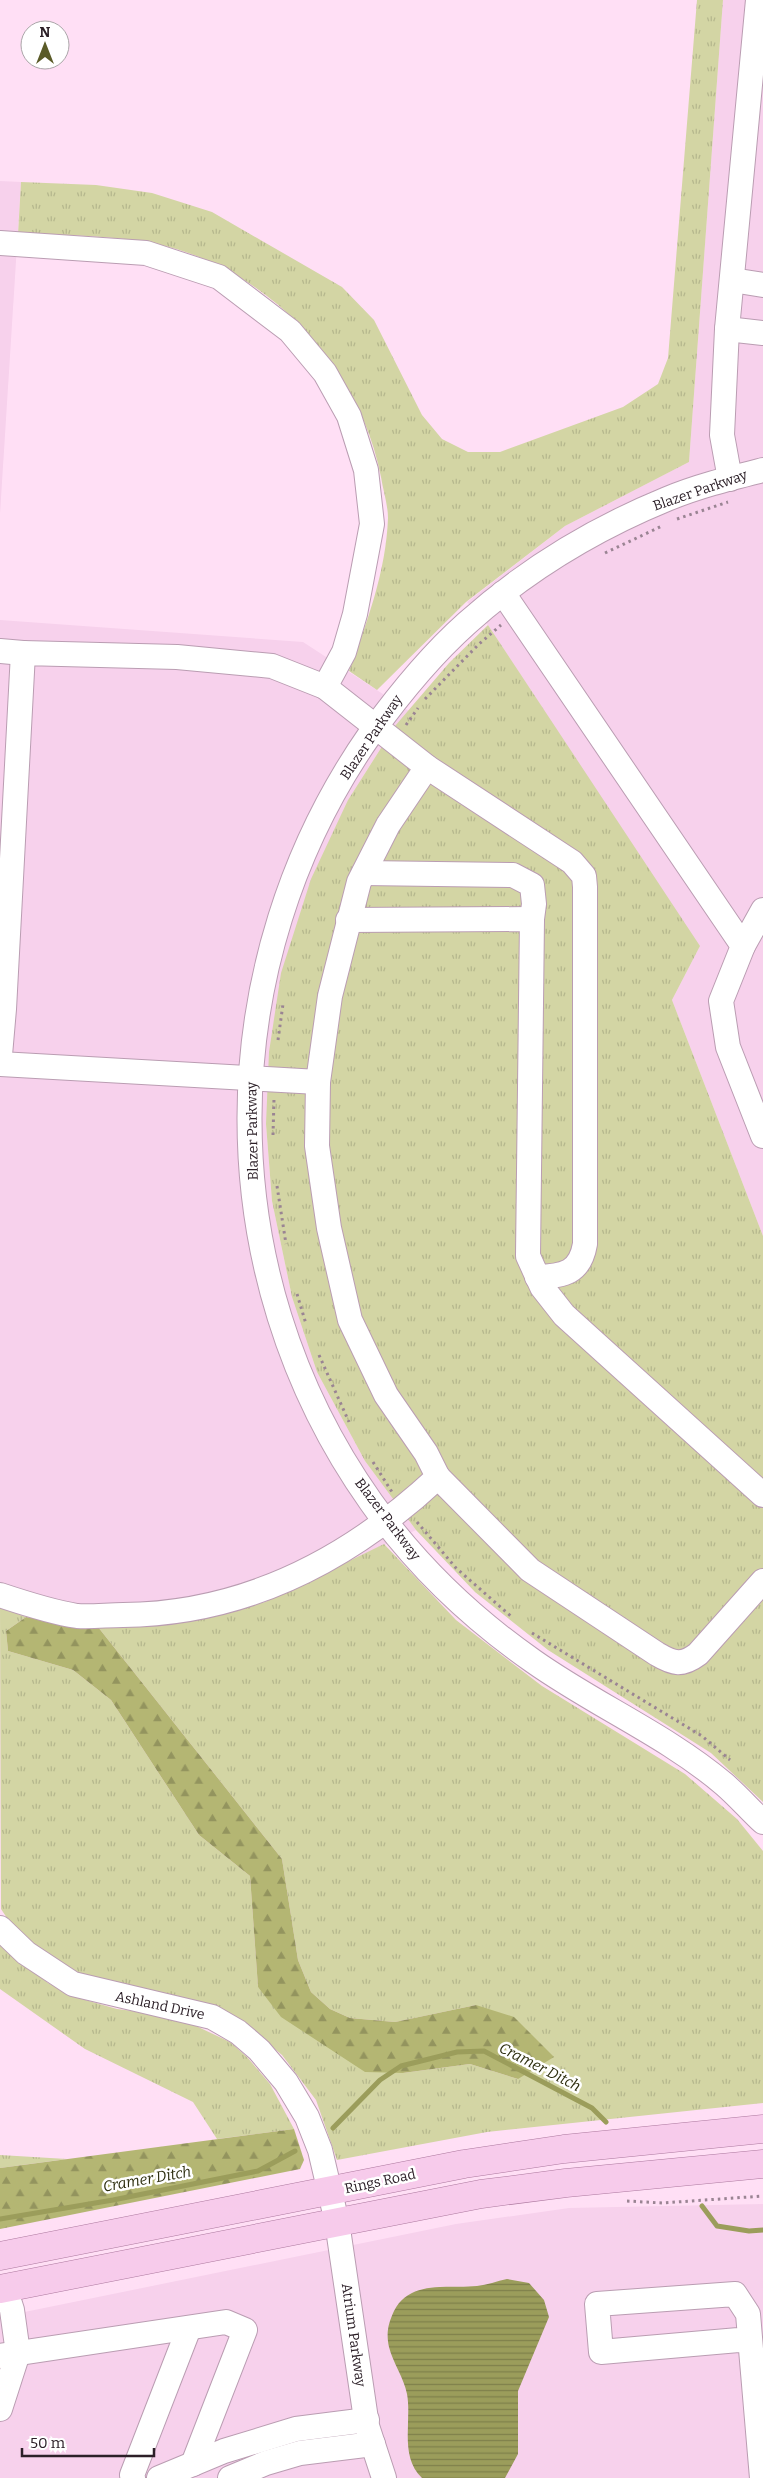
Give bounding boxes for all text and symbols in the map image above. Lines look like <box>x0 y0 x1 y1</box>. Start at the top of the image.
north arrow <box>20 20 70 70</box>
text: N <box>40 24 51 41</box>
street label: Blazer Parkway <box>651 466 750 515</box>
street label: Blazer Parkway <box>337 691 406 783</box>
street label: Blazer Parkway <box>243 1081 262 1180</box>
street label: Blazer Parkway <box>351 1475 424 1564</box>
street label: Ashland Drive <box>114 1988 206 2023</box>
water label: Cramer Ditch <box>496 2039 584 2095</box>
water label: Cramer Ditch <box>101 2162 193 2196</box>
street label: Rings Road <box>343 2166 417 2197</box>
street label: Atrium Parkway <box>338 2282 369 2389</box>
scale bar <box>22 2426 155 2458</box>
text: 50 m <box>30 2434 66 2452</box>

